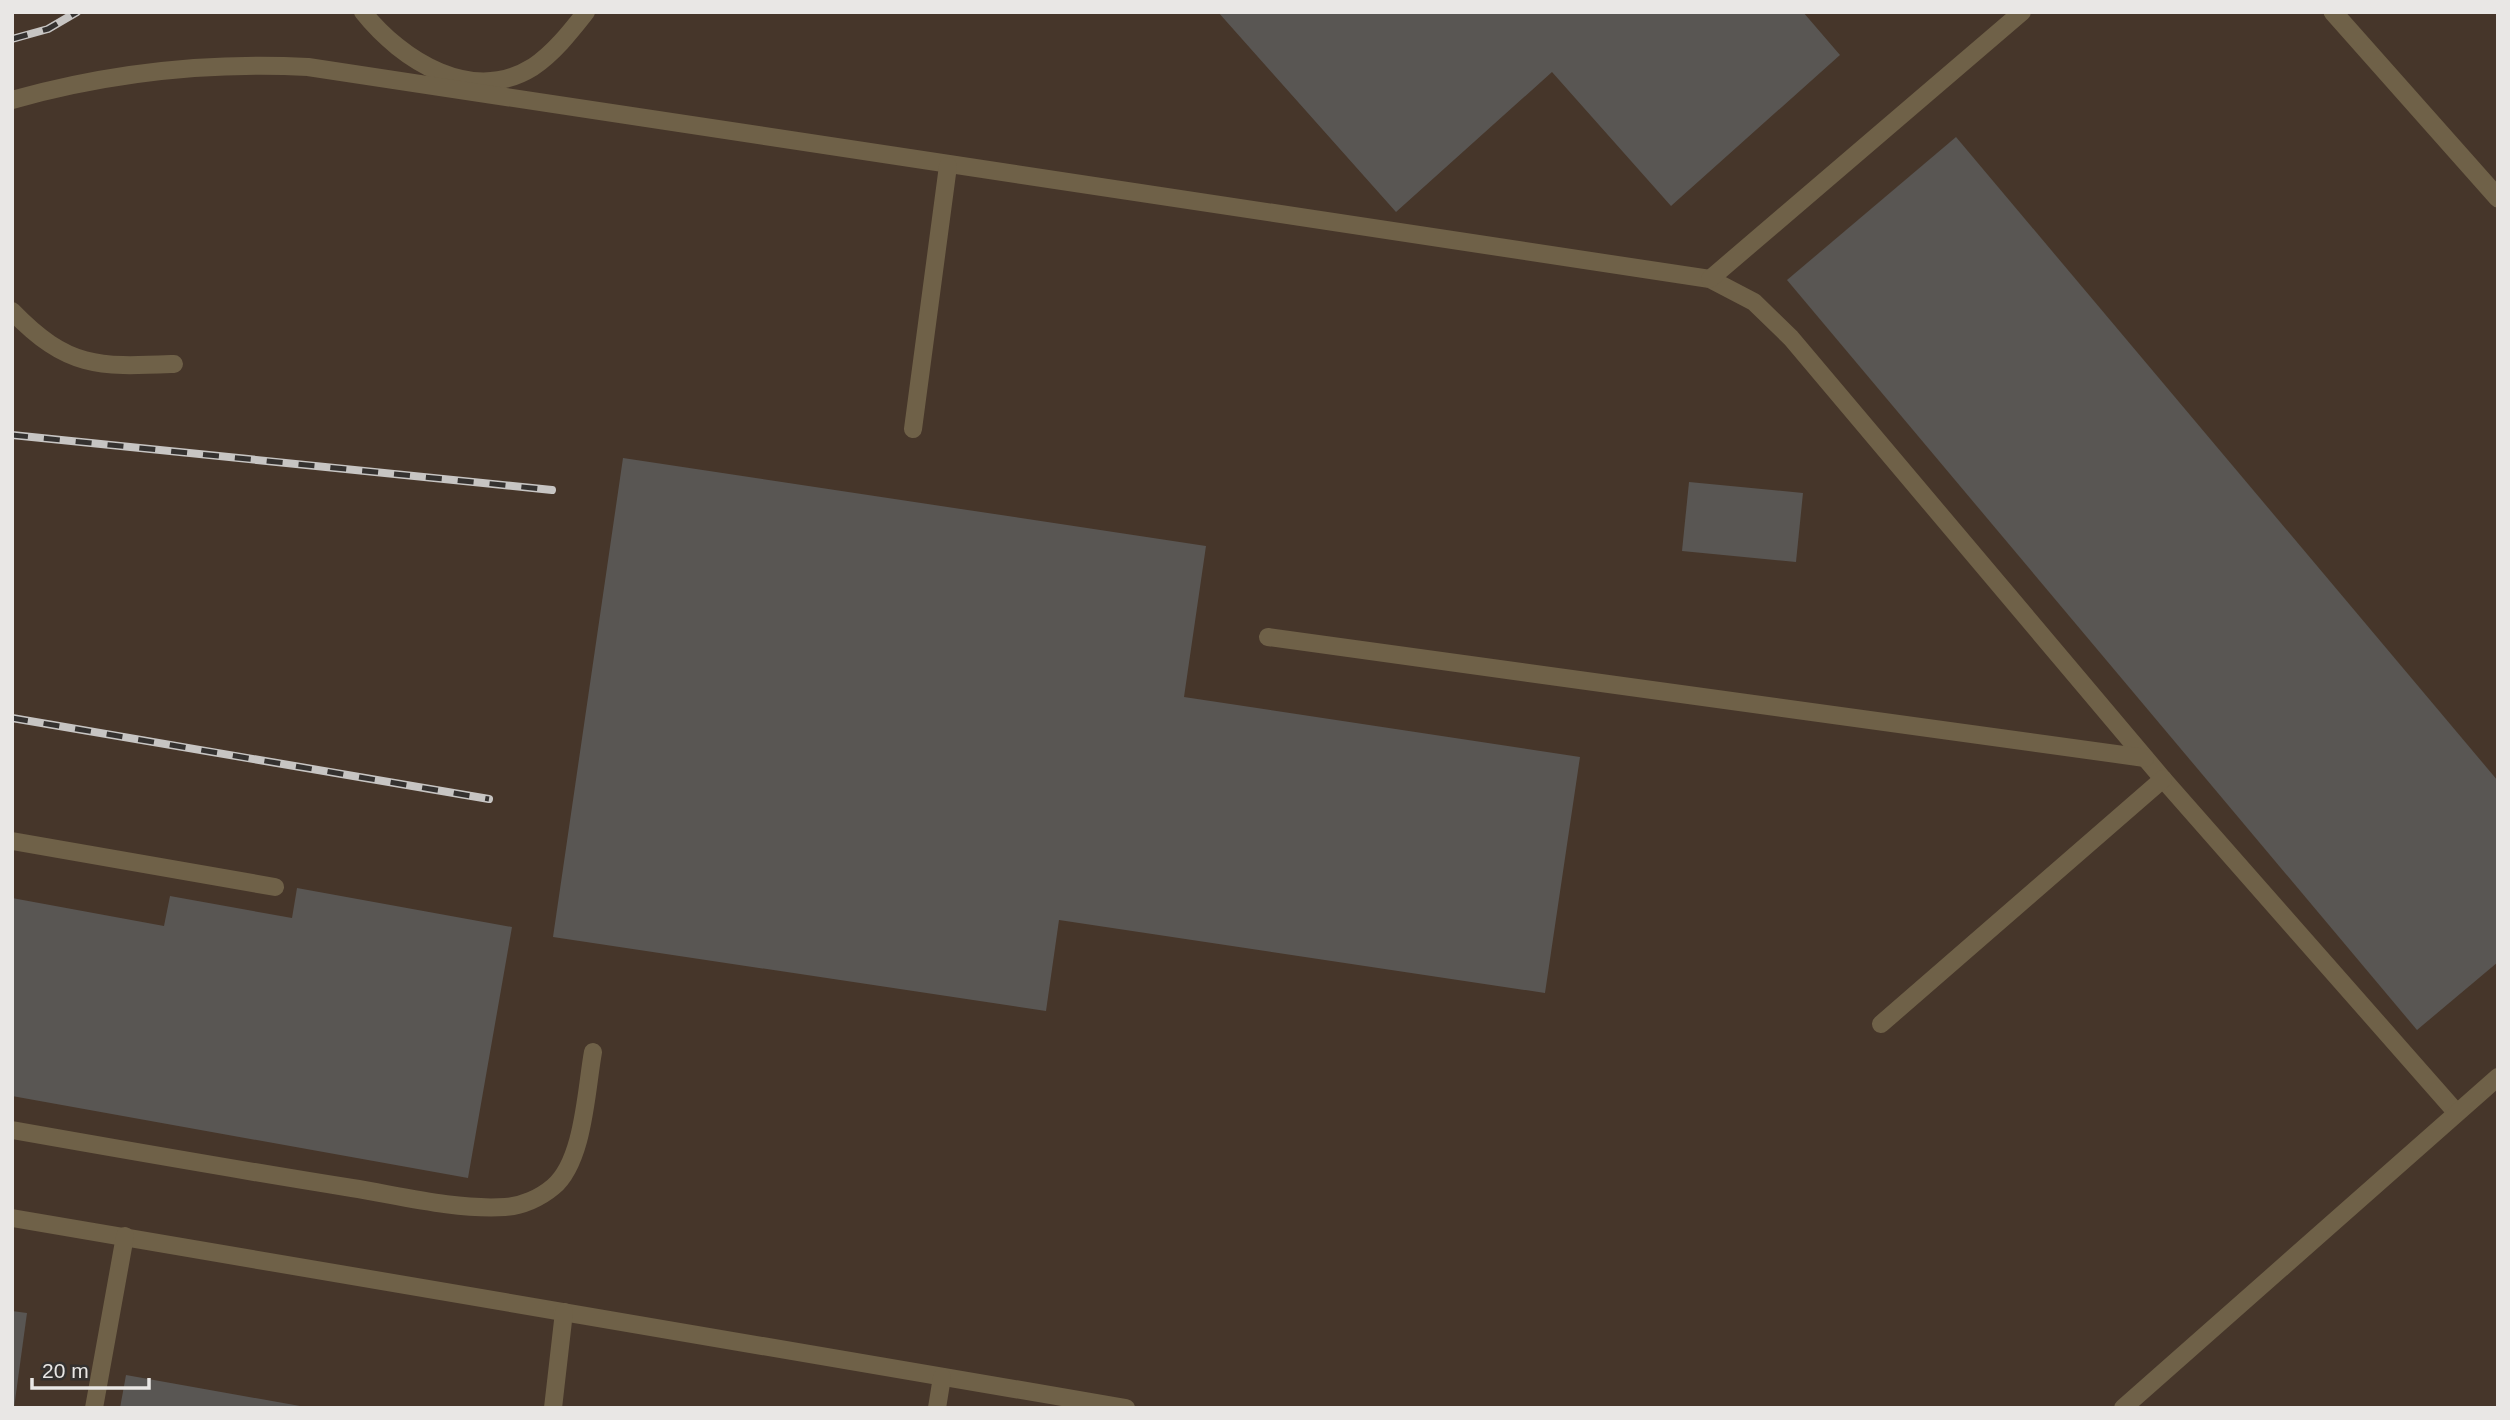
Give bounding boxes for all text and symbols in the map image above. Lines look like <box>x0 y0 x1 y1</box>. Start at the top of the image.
scale bar <box>32 1346 149 1390</box>
text: 20 m <box>42 1359 89 1382</box>

